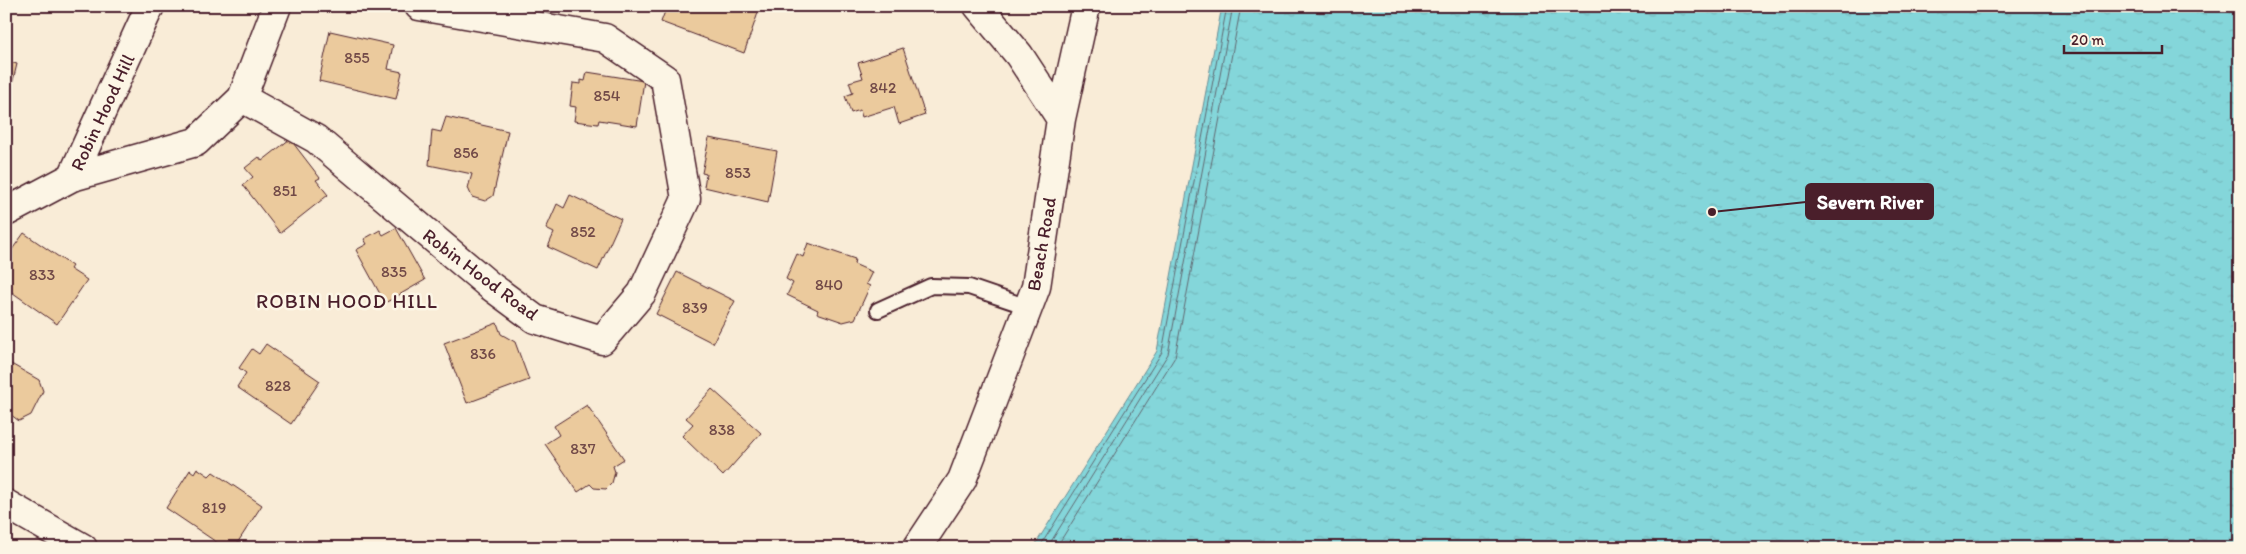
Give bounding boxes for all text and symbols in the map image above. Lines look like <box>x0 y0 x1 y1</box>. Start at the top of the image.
scale bar <box>2064 22 2161 54</box>
text: 20 m <box>2071 31 2105 49</box>
house number: 855 <box>344 48 370 67</box>
street label: Robin Hood Hill <box>65 50 140 174</box>
house number: 842 <box>870 78 897 97</box>
house number: 854 <box>594 86 621 105</box>
house number: 856 <box>453 143 479 162</box>
house number: 853 <box>725 163 751 182</box>
house number: 851 <box>273 181 298 200</box>
callout: Severn River <box>1806 184 1933 219</box>
text: Severn River <box>1817 190 1924 214</box>
street label: Beach Road <box>1022 195 1061 293</box>
house number: 852 <box>570 222 596 241</box>
street label: Robin Hood Road <box>418 223 544 326</box>
house number: 835 <box>381 262 407 281</box>
house number: 833 <box>29 265 55 284</box>
house number: 840 <box>815 275 843 294</box>
district label: ROBIN HOOD HILL <box>256 289 438 313</box>
house number: 839 <box>682 298 708 317</box>
house number: 836 <box>470 344 496 363</box>
house number: 828 <box>265 376 291 395</box>
house number: 838 <box>709 420 735 439</box>
house number: 837 <box>570 439 596 458</box>
house number: 819 <box>202 498 226 517</box>

